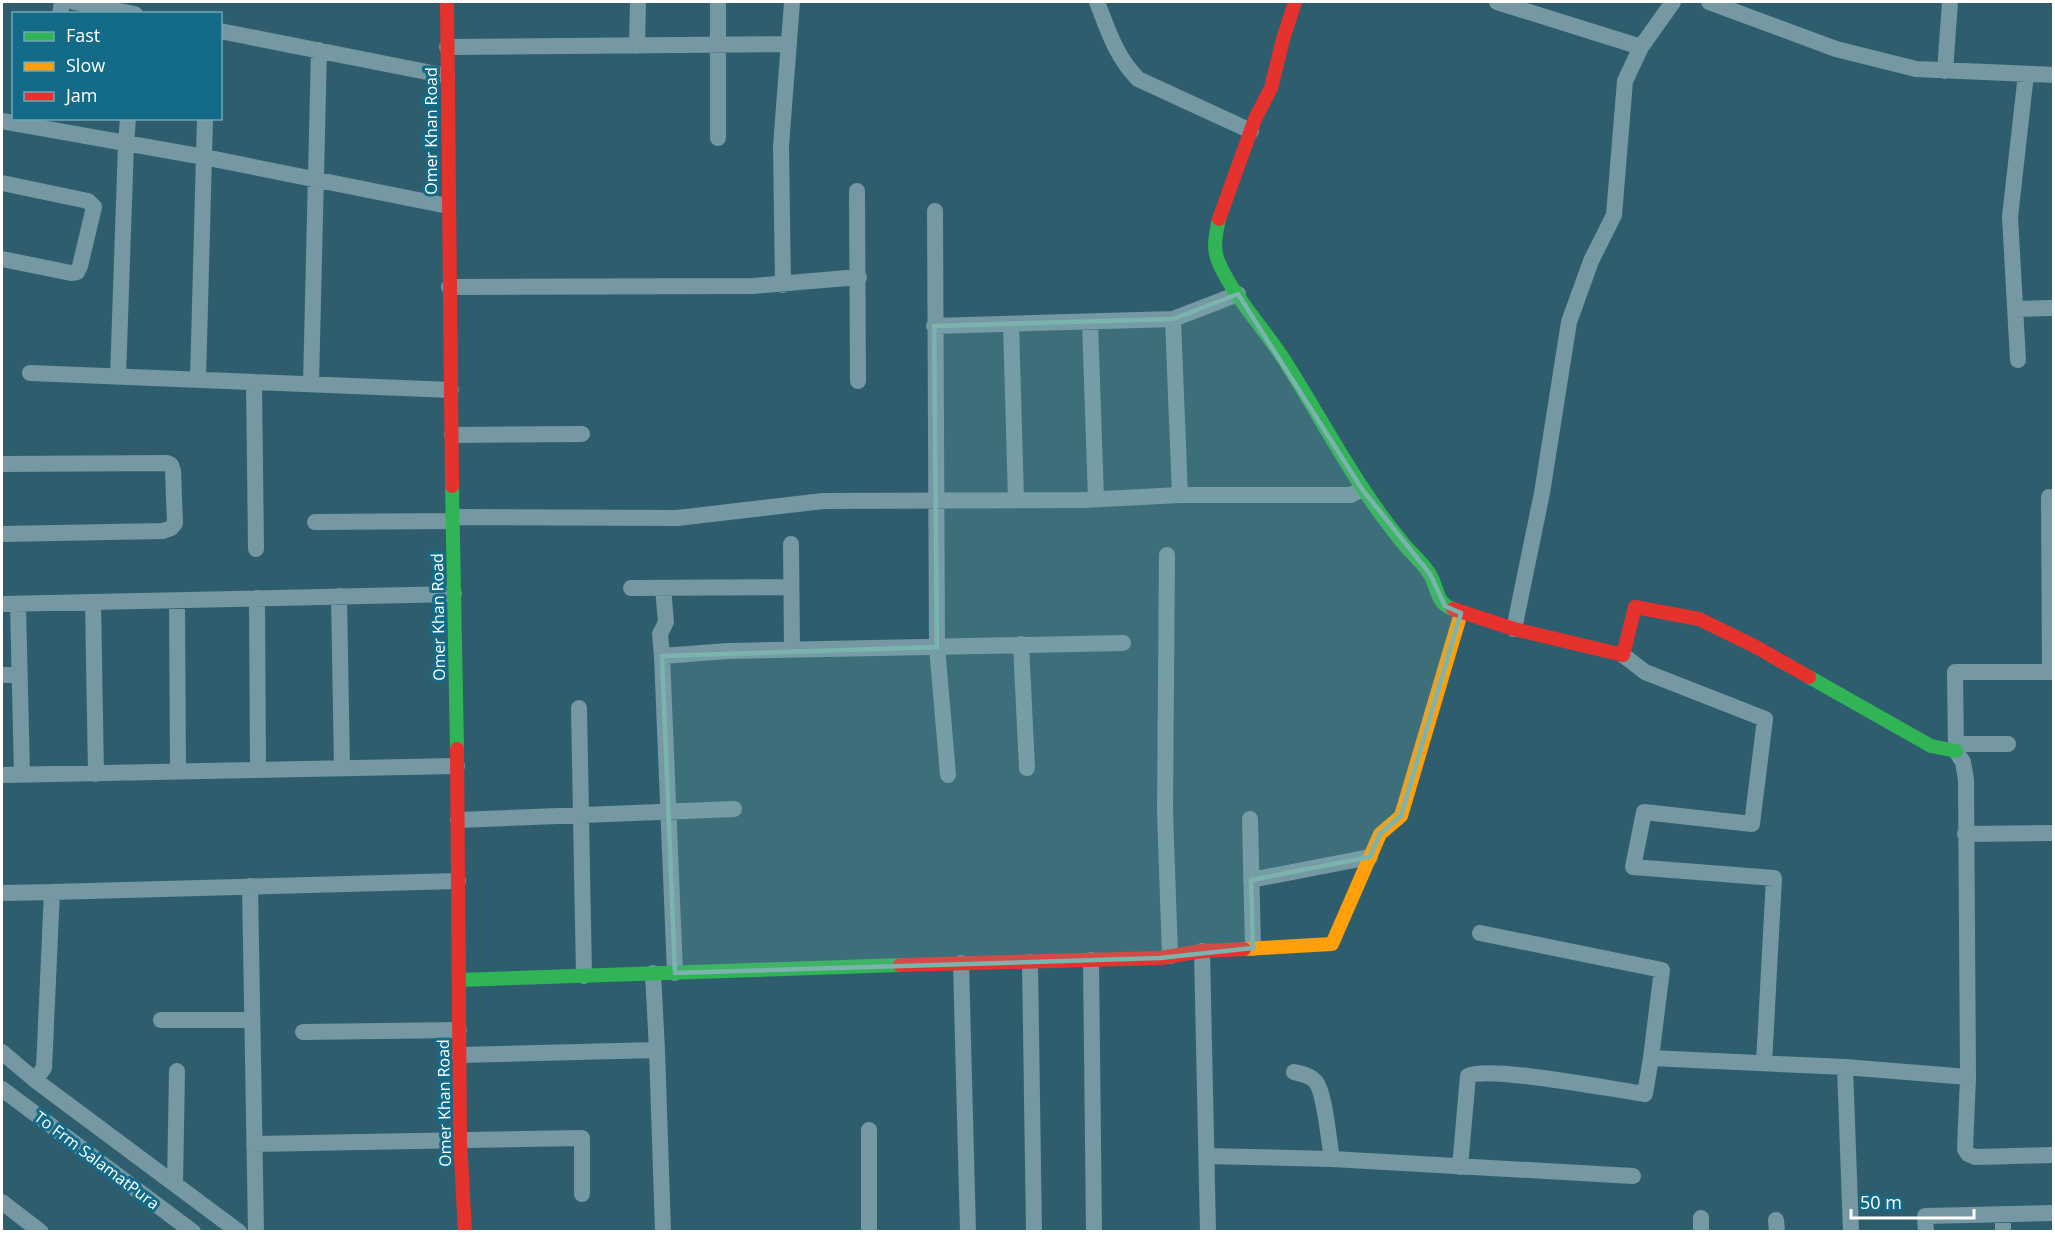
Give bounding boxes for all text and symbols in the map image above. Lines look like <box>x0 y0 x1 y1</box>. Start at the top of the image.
legend <box>12 12 222 120</box>
text: Fast <box>66 23 100 47</box>
text: Slow <box>66 53 105 77</box>
street label: Omer Khan Road <box>420 67 442 195</box>
text: Jam <box>64 83 98 107</box>
street label: Omer Khan Road <box>426 553 450 681</box>
street label: Omer Khan Road <box>432 1039 456 1167</box>
street label: To Frm SalamatPura <box>30 1106 164 1214</box>
scale bar <box>1851 1182 1974 1220</box>
text: 50 m <box>1860 1190 1902 1214</box>

